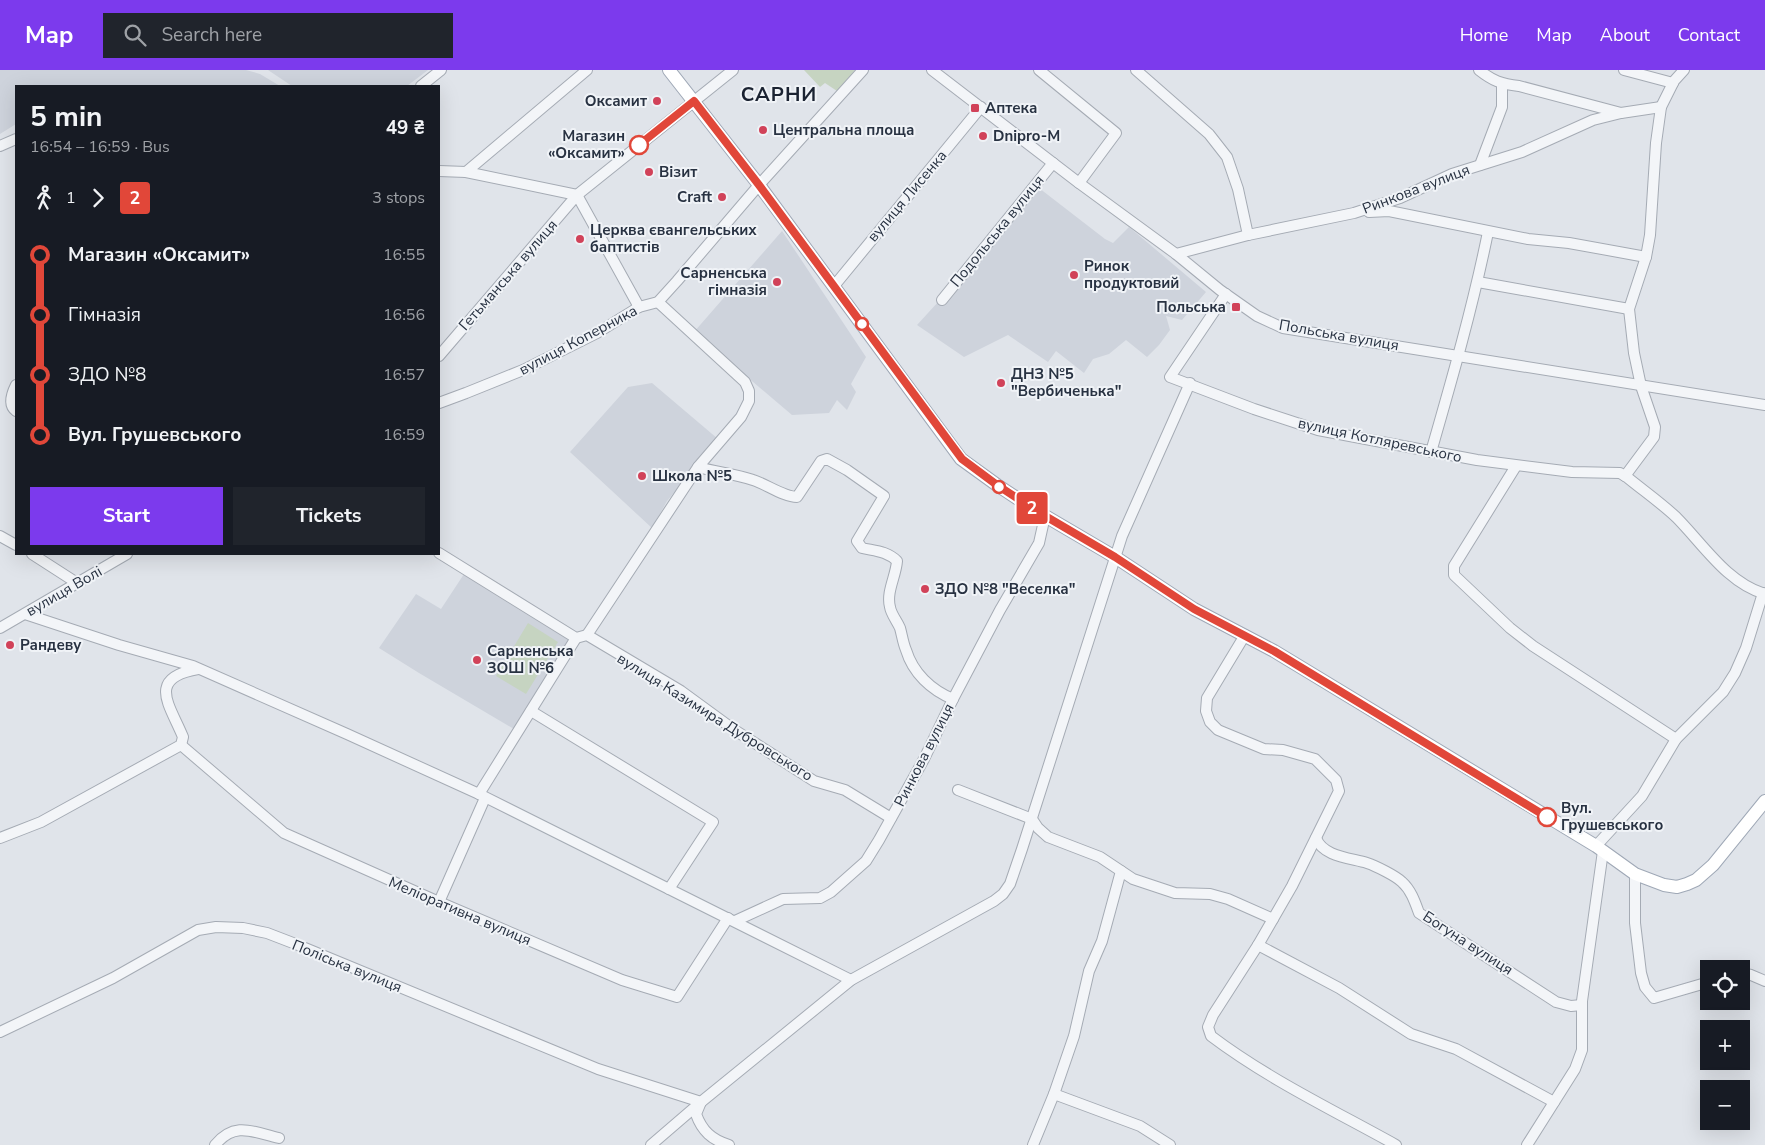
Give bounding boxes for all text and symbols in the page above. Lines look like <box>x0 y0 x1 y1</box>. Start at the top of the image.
search box <box>103 13 453 58</box>
text: Map <box>25 19 73 51</box>
icon: search <box>121 21 149 49</box>
text: Search here <box>161 22 262 48</box>
text: Home <box>1460 23 1508 47</box>
text: Map <box>1536 23 1572 47</box>
text: About <box>1600 23 1650 47</box>
text: Contact <box>1678 23 1740 47</box>
district label: САРНИ <box>741 81 817 108</box>
place label: Оксамит <box>585 91 647 111</box>
marker: Оксамит <box>651 95 663 107</box>
text: 5 min <box>30 98 102 136</box>
place label: Аптека <box>985 98 1037 118</box>
marker: Аптека <box>969 102 981 114</box>
text: 49 ₴ <box>386 115 425 141</box>
place label: Центральна площа <box>773 120 914 140</box>
marker: Центральна площа <box>757 124 769 136</box>
place label: Магазин «Оксамит» <box>548 126 625 163</box>
place label: Dnipro-M <box>993 126 1060 146</box>
marker: Dnipro-M <box>977 130 989 142</box>
marker: Магазин «Оксамит» <box>629 135 649 155</box>
text: 16:54 – 16:59 · Bus <box>30 136 170 158</box>
street label: вулиця Лисенка <box>863 146 951 246</box>
street label: Ринкова вулиця <box>1359 159 1473 219</box>
place label: Візит <box>659 162 697 182</box>
marker: Візит <box>643 166 655 178</box>
street label: Подольська вулиця <box>946 171 1048 291</box>
icon: walk <box>30 184 58 212</box>
icon: forward <box>84 184 112 212</box>
text: 2 <box>130 186 140 210</box>
text: 1 <box>66 187 76 209</box>
text: 3 stops <box>372 187 425 209</box>
place label: Craft <box>677 187 712 207</box>
marker: Craft <box>716 191 728 203</box>
street label: Гетьманська вулиця <box>454 215 562 335</box>
place label: Церква євангельських баптистів <box>590 220 757 257</box>
marker: Церква євангельських баптистів <box>574 233 586 245</box>
text: Магазин «Оксамит» <box>68 242 250 268</box>
text: 16:55 <box>383 244 425 266</box>
place label: Ринок продуктовий <box>1084 256 1179 293</box>
place label: Сарненська гімназія <box>680 263 767 300</box>
marker: Ринок продуктовий <box>1068 269 1080 281</box>
marker: Сарненська гімназія <box>771 276 783 288</box>
place label: Польська <box>1156 297 1226 317</box>
street label: вулиця Коперника <box>515 300 641 380</box>
marker: Польська <box>1230 301 1242 313</box>
text: Гімназія <box>68 302 141 328</box>
text: 16:56 <box>383 304 425 326</box>
street label: Польська вулиця <box>1277 315 1401 355</box>
unlabelled marker <box>855 317 869 331</box>
text: ЗДО №8 <box>68 362 146 388</box>
text: 16:57 <box>383 364 425 386</box>
place label: ДНЗ №5 "Вербиченька" <box>1011 364 1121 401</box>
marker: ДНЗ №5 "Вербиченька" <box>995 377 1007 389</box>
street label: вулиця Котляревського <box>1296 413 1464 467</box>
text: Вул. Грушевського <box>68 422 241 448</box>
text: 16:59 <box>383 424 425 446</box>
place label: Школа №5 <box>652 466 732 486</box>
marker: Школа №5 <box>636 470 648 482</box>
unlabelled marker <box>992 480 1006 494</box>
button: Start <box>30 487 223 545</box>
button: Tickets <box>233 487 425 545</box>
line badge: 2 <box>1016 492 1048 524</box>
text: 2 <box>1027 496 1037 520</box>
street label: вулиця Волі <box>22 561 106 621</box>
place label: ЗДО №8 "Веселка" <box>935 579 1075 599</box>
marker: ЗДО №8 "Веселка" <box>919 583 931 595</box>
place label: Рандеву <box>20 635 82 655</box>
marker: Рандеву <box>4 639 16 651</box>
place label: Сарненська ЗОШ №6 <box>487 641 574 678</box>
street label: вулиця Казимира Дубровського <box>613 648 817 786</box>
marker: Сарненська ЗОШ №6 <box>471 654 483 666</box>
street label: Ринкова вулиця <box>889 700 959 810</box>
place label: Вул. Грушевського <box>1561 798 1663 835</box>
marker: Вул. Грушевського <box>1537 807 1557 827</box>
street label: Меліоративна вулиця <box>386 872 534 950</box>
street label: Богуна вулиця <box>1419 906 1517 980</box>
street label: Поліська вулиця <box>289 935 405 997</box>
map controls <box>1700 960 1750 1130</box>
button: locate <box>1700 960 1750 1010</box>
button: + <box>1700 1020 1750 1070</box>
button: − <box>1700 1080 1750 1130</box>

